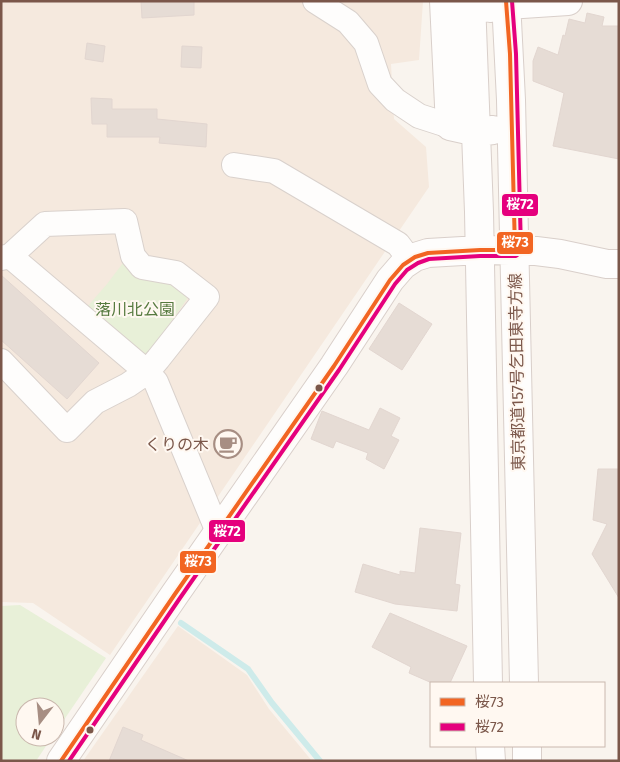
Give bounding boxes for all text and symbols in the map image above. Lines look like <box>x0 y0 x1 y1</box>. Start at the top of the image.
line badge: 桜72 <box>501 193 539 217</box>
text: 桜72 <box>506 196 534 213</box>
line badge: 桜73 <box>496 231 534 255</box>
text: 桜73 <box>501 234 529 251</box>
street label: 東京都道157号乞田東寺方線 <box>506 273 528 471</box>
park label: 落川北公園 <box>95 300 175 319</box>
unlabelled marker <box>314 383 324 393</box>
cafe icon: くりの木 <box>213 429 243 459</box>
place label: くりの木 <box>145 435 209 454</box>
line badge: 桜72 <box>208 519 246 543</box>
text: 桜72 <box>213 523 241 540</box>
line badge: 桜73 <box>179 550 217 574</box>
text: 桜73 <box>184 553 212 570</box>
legend <box>430 682 605 747</box>
text: 桜73 <box>475 693 504 711</box>
north arrow <box>15 697 65 747</box>
text: 桜72 <box>475 718 504 736</box>
text: N <box>30 725 43 743</box>
unlabelled marker <box>85 725 95 735</box>

